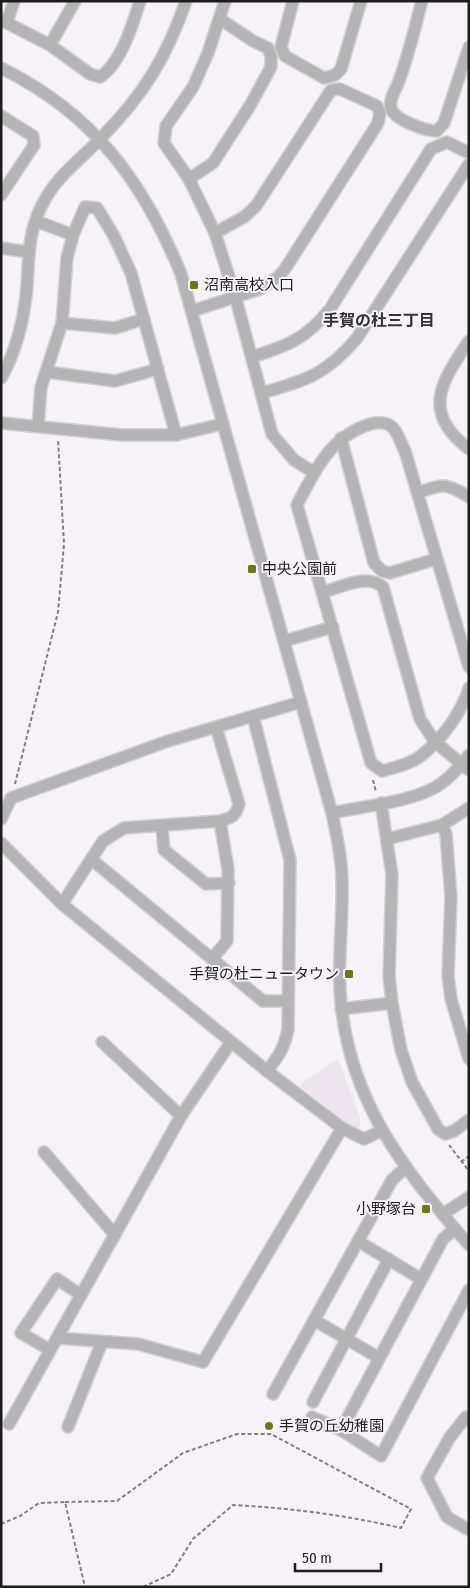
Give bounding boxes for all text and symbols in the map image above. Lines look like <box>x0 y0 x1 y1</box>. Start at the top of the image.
place label: 沼南高校入口 <box>204 276 294 294</box>
marker: 沼南高校入口 <box>188 279 200 291</box>
district label: 手賀の杜三丁目 <box>323 311 435 330</box>
place label: 中央公園前 <box>262 560 337 578</box>
marker: 中央公園前 <box>246 563 258 575</box>
place label: 手賀の杜ニュータウン <box>189 965 339 983</box>
marker: 手賀の杜ニュータウン <box>343 968 355 980</box>
place label: 小野塚台 <box>356 1200 416 1218</box>
marker: 小野塚台 <box>420 1203 432 1215</box>
place label: 手賀の丘幼稚園 <box>279 1417 384 1435</box>
marker: 手賀の丘幼稚園 <box>263 1420 275 1432</box>
scale bar <box>295 1540 381 1572</box>
text: 50 m <box>302 1549 332 1567</box>

